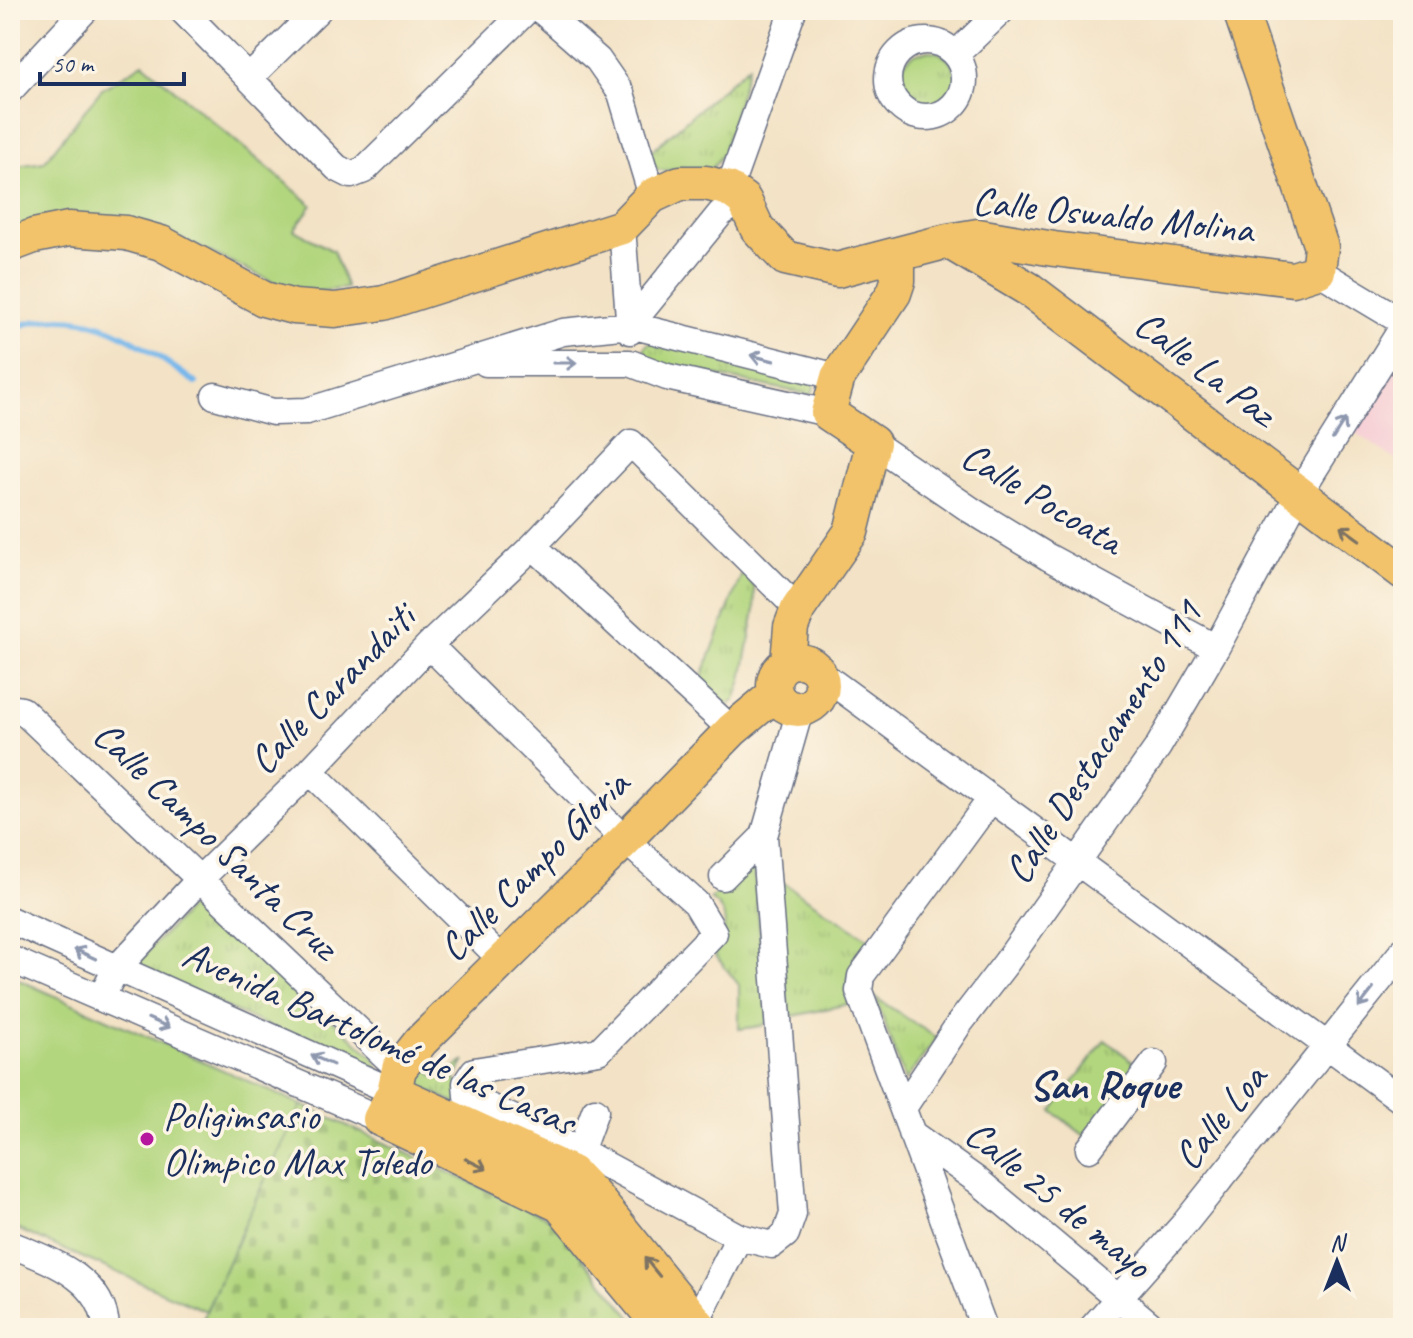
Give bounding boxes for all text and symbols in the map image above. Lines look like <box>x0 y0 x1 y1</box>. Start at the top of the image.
scale bar <box>40 36 184 86</box>
text: 50 m <box>52 49 95 79</box>
street label: Calle Oswaldo Molina <box>970 175 1258 255</box>
street label: Calle La Paz <box>1125 299 1289 440</box>
one-way arrow <box>750 350 775 365</box>
one-way arrow <box>551 355 578 371</box>
one-way arrow <box>1332 418 1348 441</box>
street label: Calle Pocoata <box>952 430 1135 568</box>
one-way arrow <box>1340 525 1362 542</box>
street label: Calle Destacamento 111 <box>993 589 1214 893</box>
street label: Calle Carandaiti <box>238 590 429 785</box>
street label: Calle Campo Santa Cruz <box>83 710 352 972</box>
street label: Calle Campo Gloria <box>428 758 642 972</box>
street label: Avenida Bartolomé de las Casas <box>175 929 586 1148</box>
one-way arrow <box>73 946 97 961</box>
one-way arrow <box>1358 987 1375 1008</box>
one-way arrow <box>146 1017 171 1032</box>
one-way arrow <box>311 1052 335 1067</box>
street label: Calle Loa <box>1162 1052 1279 1180</box>
district label: San Roque <box>1029 1059 1183 1112</box>
place label: Poligimsasio Olimpico Max Toledo <box>163 1091 433 1187</box>
street label: Calle 25 de mayo <box>955 1109 1163 1290</box>
marker: Poligimsasio Olimpico Max Toledo <box>138 1130 156 1148</box>
one-way arrow <box>463 1157 487 1173</box>
north arrow <box>1297 1222 1377 1302</box>
text: N <box>1330 1229 1347 1257</box>
one-way arrow <box>643 1257 661 1278</box>

